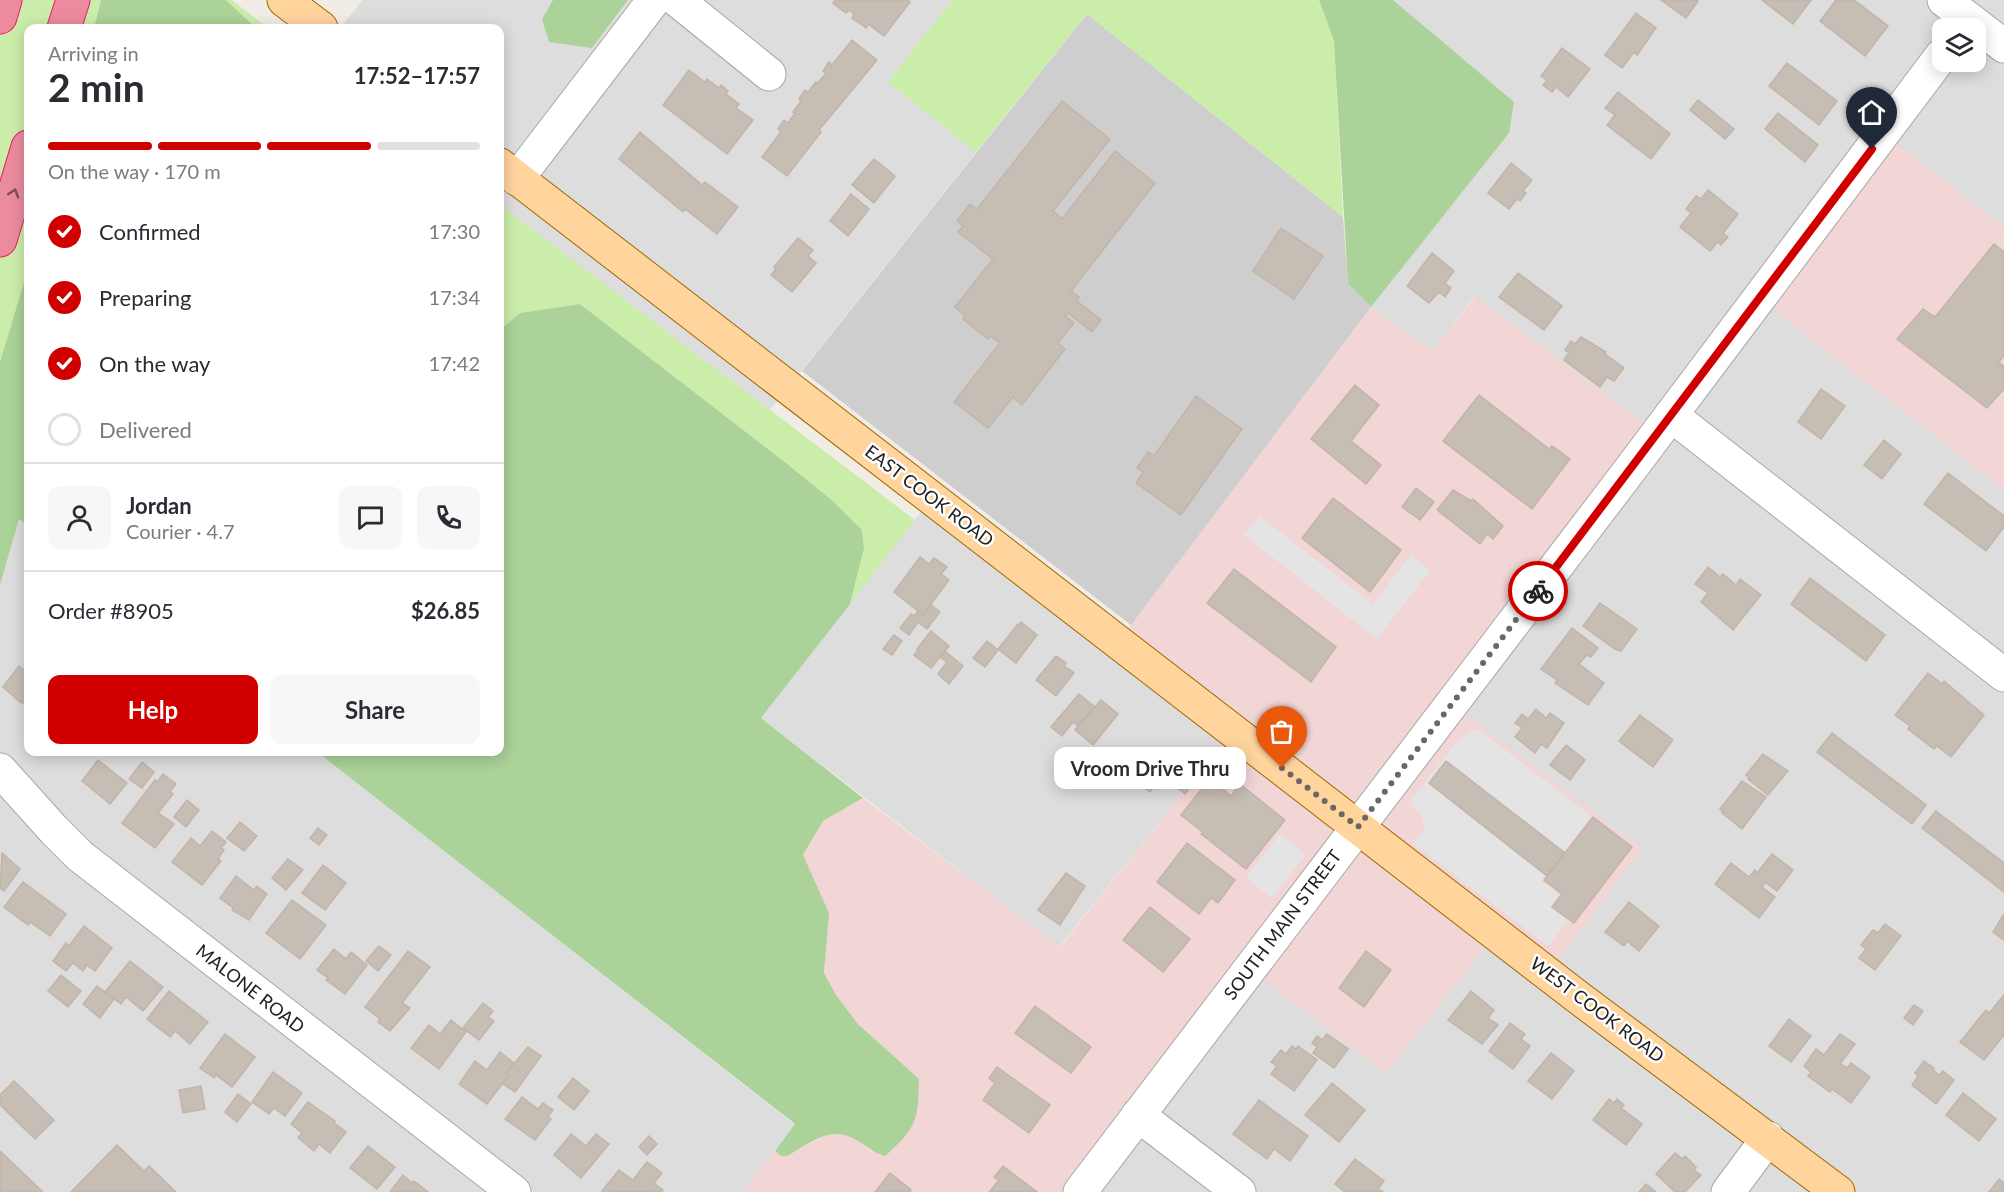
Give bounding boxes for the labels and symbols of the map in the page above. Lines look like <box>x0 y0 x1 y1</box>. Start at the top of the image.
pin <box>1846 87 1897 149</box>
one-way arrow <box>7 188 19 199</box>
street label: EAST COOK ROAD <box>861 440 998 551</box>
courier <box>1508 561 1568 621</box>
pin <box>1256 706 1307 768</box>
callout: Vroom Drive Thru <box>1054 747 1246 789</box>
street label: SOUTH MAIN STREET <box>1219 845 1346 1004</box>
street label: MALONE ROAD <box>192 939 309 1037</box>
street label: WEST COOK ROAD <box>1526 952 1669 1067</box>

